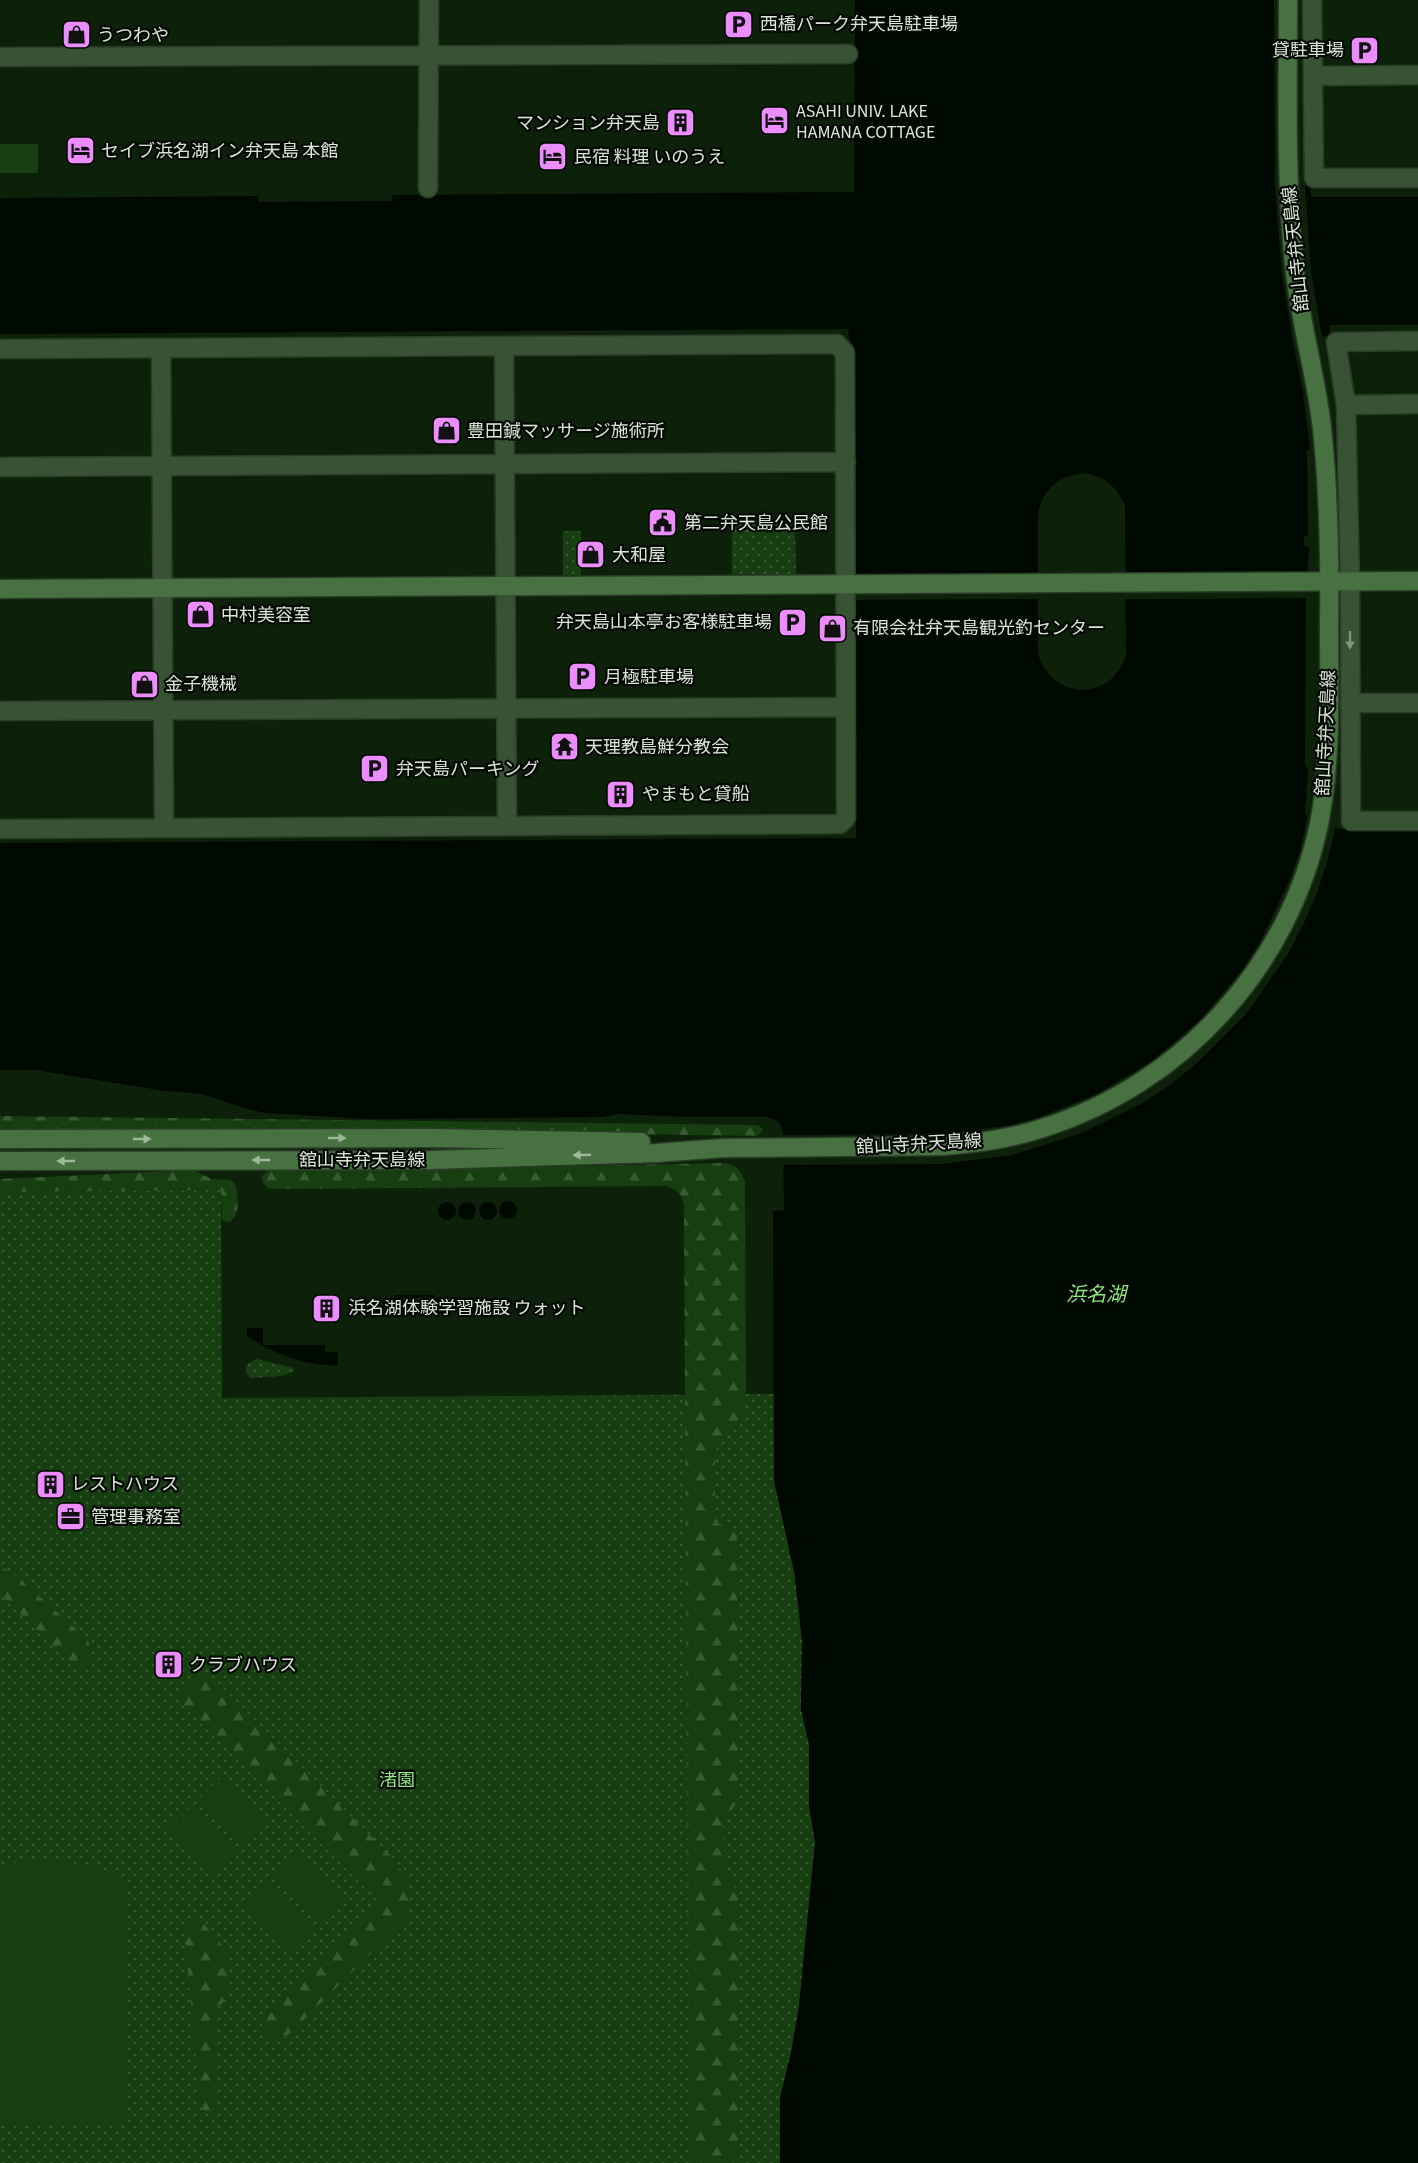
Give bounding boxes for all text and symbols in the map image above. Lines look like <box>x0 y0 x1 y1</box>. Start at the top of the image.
parking icon: 西橋パーク弁天島駐車場 <box>723 8 755 40</box>
place label: 西橋パーク弁天島駐車場 <box>760 12 958 37</box>
shop icon: うつわや <box>60 19 92 51</box>
place label: うつわや <box>97 23 169 48</box>
parking icon: 貸駐車場 <box>1349 34 1381 66</box>
place label: 貸駐車場 <box>1272 38 1344 63</box>
place label: ASAHI UNIV. LAKE HAMANA COTTAGE <box>796 99 935 145</box>
hotel icon: ASAHI UNIV. LAKE HAMANA COTTAGE <box>759 105 791 137</box>
building icon: マンション弁天島 <box>665 107 697 139</box>
place label: マンション弁天島 <box>516 111 660 136</box>
hotel icon: セイブ浜名湖イン弁天島 本館 <box>64 135 96 167</box>
place label: セイブ浜名湖イン弁天島 本館 <box>101 139 339 164</box>
hotel icon: 民宿 料理 いのうえ <box>537 141 569 173</box>
place label: 民宿 料理 いのうえ <box>574 145 725 170</box>
street label: 舘山寺弁天島線 <box>1277 185 1315 313</box>
shop icon: 豊田鍼マッサージ施術所 <box>430 415 462 447</box>
place label: 豊田鍼マッサージ施術所 <box>467 419 665 444</box>
public building icon: 第二弁天島公民館 <box>647 507 679 539</box>
place label: 第二弁天島公民館 <box>684 511 828 536</box>
shop icon: 大和屋 <box>575 539 607 571</box>
place label: 大和屋 <box>612 543 666 568</box>
shop icon: 中村美容室 <box>184 599 216 631</box>
place label: 中村美容室 <box>221 603 311 628</box>
parking icon: 弁天島山本亭お客様駐車場 <box>777 606 809 638</box>
place label: 弁天島山本亭お客様駐車場 <box>556 610 772 635</box>
shop icon: 有限会社弁天島観光釣センター <box>816 612 848 644</box>
place label: 有限会社弁天島観光釣センター <box>853 616 1105 641</box>
one-way arrow <box>1345 630 1355 649</box>
parking icon: 月極駐車場 <box>567 661 599 693</box>
place label: 月極駐車場 <box>604 665 694 690</box>
shop icon: 金子機械 <box>128 668 160 700</box>
street label: 舘山寺弁天島線 <box>1310 669 1342 797</box>
place label: 金子機械 <box>165 672 237 697</box>
temple icon: 天理教島鮮分教会 <box>548 731 580 763</box>
place label: 天理教島鮮分教会 <box>585 735 729 760</box>
parking icon: 弁天島パーキング <box>359 753 391 785</box>
place label: 弁天島パーキング <box>396 757 539 782</box>
building icon: やまもと貸船 <box>605 778 637 810</box>
place label: やまもと貸船 <box>642 782 750 807</box>
street label: 舘山寺弁天島線 <box>855 1128 983 1160</box>
one-way arrow <box>328 1133 347 1143</box>
one-way arrow <box>133 1134 152 1144</box>
street label: 舘山寺弁天島線 <box>299 1148 425 1173</box>
one-way arrow <box>572 1151 591 1160</box>
one-way arrow <box>251 1155 270 1165</box>
one-way arrow <box>56 1156 75 1166</box>
water label: 浜名湖 <box>1066 1281 1129 1309</box>
building icon: 浜名湖体験学習施設 ウォット <box>311 1292 343 1324</box>
place label: 浜名湖体験学習施設 ウォット <box>348 1296 586 1321</box>
building icon: レストハウス <box>34 1468 66 1500</box>
place label: レストハウス <box>71 1472 179 1497</box>
office icon: 管理事務室 <box>54 1501 86 1533</box>
place label: 管理事務室 <box>91 1505 181 1530</box>
building icon: クラブハウス <box>152 1649 184 1681</box>
place label: クラブハウス <box>189 1653 297 1678</box>
park label: 渚園 <box>379 1768 415 1793</box>

